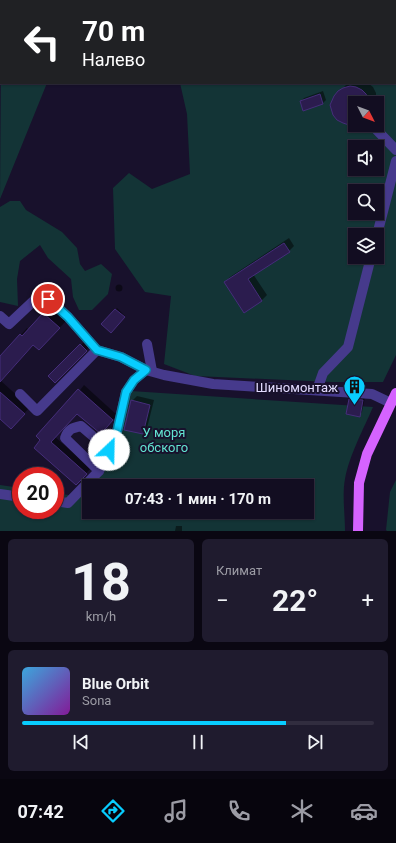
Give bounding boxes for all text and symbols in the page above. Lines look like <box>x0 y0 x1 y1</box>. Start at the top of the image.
text: 70 m <box>82 15 145 48</box>
icon: left <box>16 16 68 68</box>
text: Налево <box>82 49 145 70</box>
north arrow <box>348 96 384 132</box>
map controls <box>348 96 384 264</box>
button: sound <box>348 140 384 176</box>
button: search <box>348 184 384 220</box>
button: layers <box>348 228 384 264</box>
pin <box>31 282 65 316</box>
icon: arrive <box>37 288 59 310</box>
building icon: Шиномонтаж <box>341 374 367 407</box>
place label: Шиномонтаж <box>256 380 338 395</box>
park label: У моря обского <box>140 425 188 455</box>
position arrow <box>88 429 130 471</box>
speed limit sign: 20 <box>12 467 64 519</box>
text: 07:43 · 1 мин · 170 m <box>125 490 271 508</box>
text: 18 <box>71 552 131 613</box>
text: Климат <box>216 563 262 578</box>
text: 22° <box>272 583 318 618</box>
text: − <box>216 588 229 613</box>
text: + <box>362 588 374 613</box>
text: km/h <box>86 609 116 624</box>
text: Blue Orbit <box>82 675 149 693</box>
text: Sona <box>82 693 111 708</box>
icon: previous <box>70 731 92 753</box>
icon: pause <box>187 731 209 753</box>
icon: next <box>304 731 326 753</box>
icon: directions <box>99 797 127 825</box>
icon: music <box>162 797 190 825</box>
icon: phone <box>225 797 253 825</box>
icon: climate <box>288 797 316 825</box>
icon: car <box>350 797 378 825</box>
text: 07:42 <box>17 801 64 822</box>

